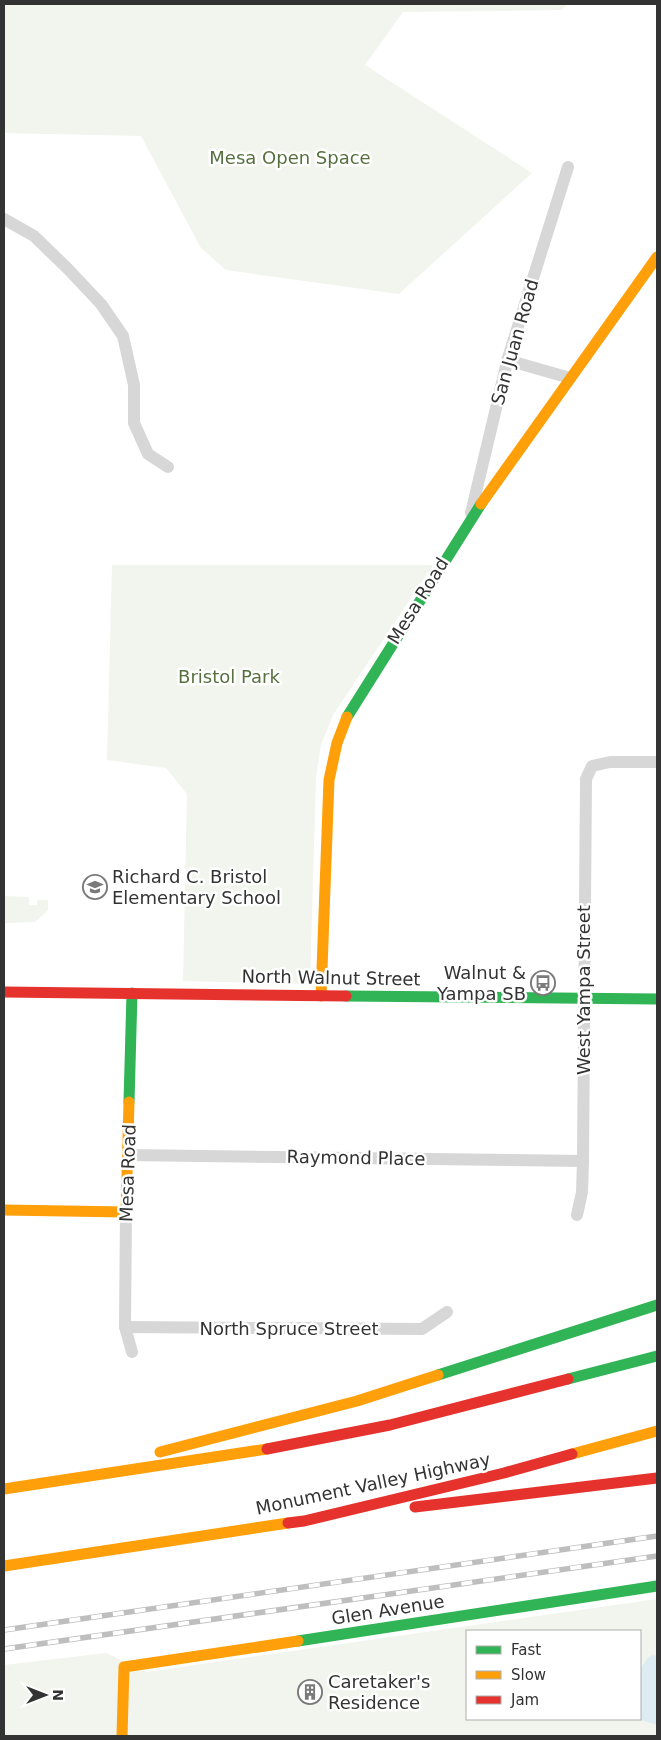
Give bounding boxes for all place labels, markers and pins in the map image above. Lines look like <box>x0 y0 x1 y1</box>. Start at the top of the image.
place label: Richard C. Bristol Elementary School <box>112 866 281 908</box>
school or university icon: Richard C. Bristol Elementary School <box>82 874 108 900</box>
place label: Walnut & Yampa SB <box>436 962 526 1004</box>
bus stop icon: Walnut & Yampa SB <box>530 970 556 996</box>
place label: Caretaker's Residence <box>328 1671 430 1713</box>
building icon: Caretaker's Residence <box>297 1679 323 1705</box>

